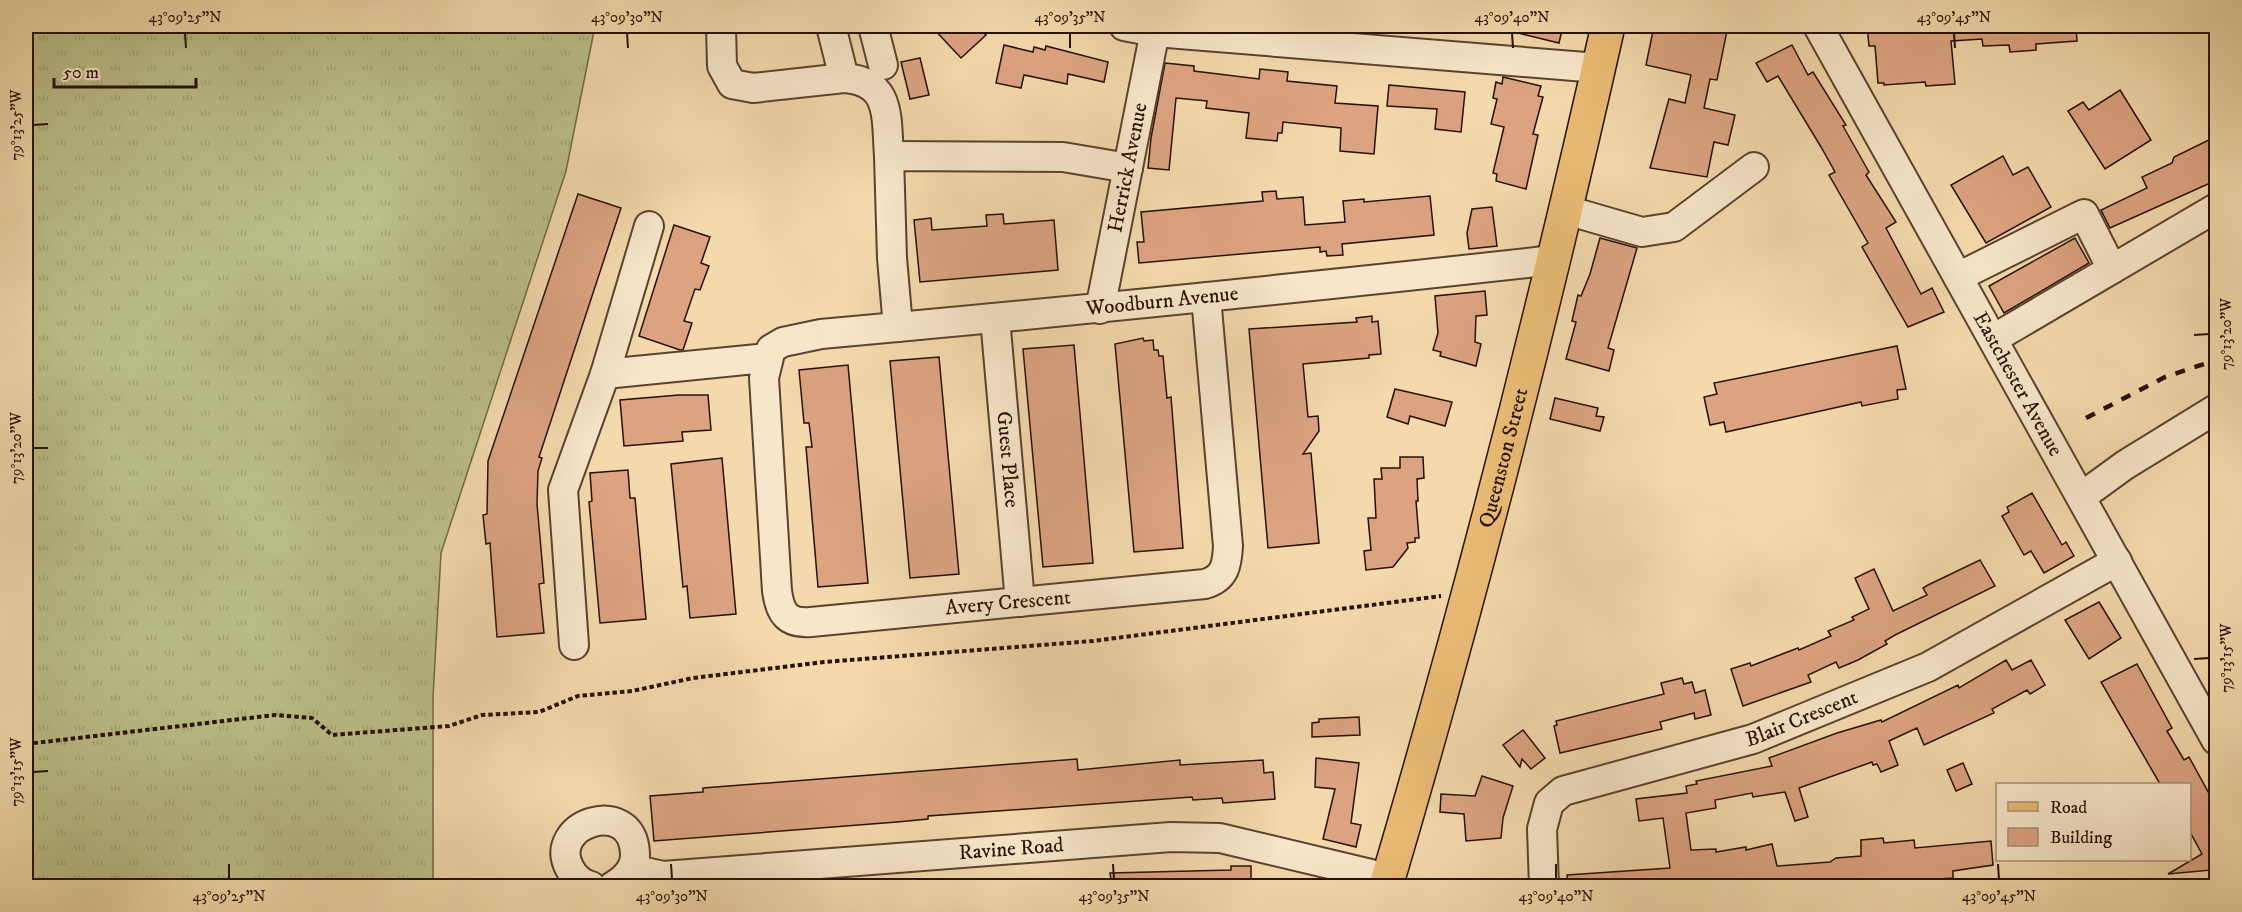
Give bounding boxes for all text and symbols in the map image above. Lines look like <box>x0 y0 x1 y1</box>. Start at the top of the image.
text: 43°09'25"N <box>149 8 221 27</box>
text: 43°09'30"N <box>591 8 663 27</box>
text: 43°09'35"N <box>1034 8 1106 27</box>
text: 43°09'40"N <box>1475 8 1549 27</box>
text: 43°09'45"N <box>1917 8 1991 27</box>
scale bar <box>54 51 196 89</box>
text: 50 m <box>63 62 99 84</box>
text: 79°13'25"W <box>7 89 26 161</box>
street label: Herrick Avenue <box>1102 100 1154 235</box>
street label: Woodburn Avenue <box>1084 281 1240 322</box>
text: 79°13'20"W <box>2217 298 2236 370</box>
street label: Eastchester Avenue <box>1967 307 2068 461</box>
street label: Queenston Street <box>1473 385 1534 531</box>
street label: Guest Place <box>990 410 1025 509</box>
text: 79°13'20"W <box>7 412 26 484</box>
street label: Avery Crescent <box>944 585 1072 621</box>
text: 79°13'15"W <box>2217 623 2236 693</box>
street label: Blair Crescent <box>1743 684 1862 753</box>
text: 79°13'15"W <box>7 737 26 807</box>
legend <box>1996 783 2191 861</box>
text: Road <box>2050 797 2087 819</box>
text: Building <box>2050 827 2112 849</box>
street label: Ravine Road <box>958 832 1065 866</box>
text: 43°09'25"N <box>193 887 265 906</box>
text: 43°09'30"N <box>636 887 708 906</box>
text: 43°09'35"N <box>1078 887 1150 906</box>
text: 43°09'40"N <box>1519 887 1593 906</box>
text: 43°09'45"N <box>1962 887 2036 906</box>

